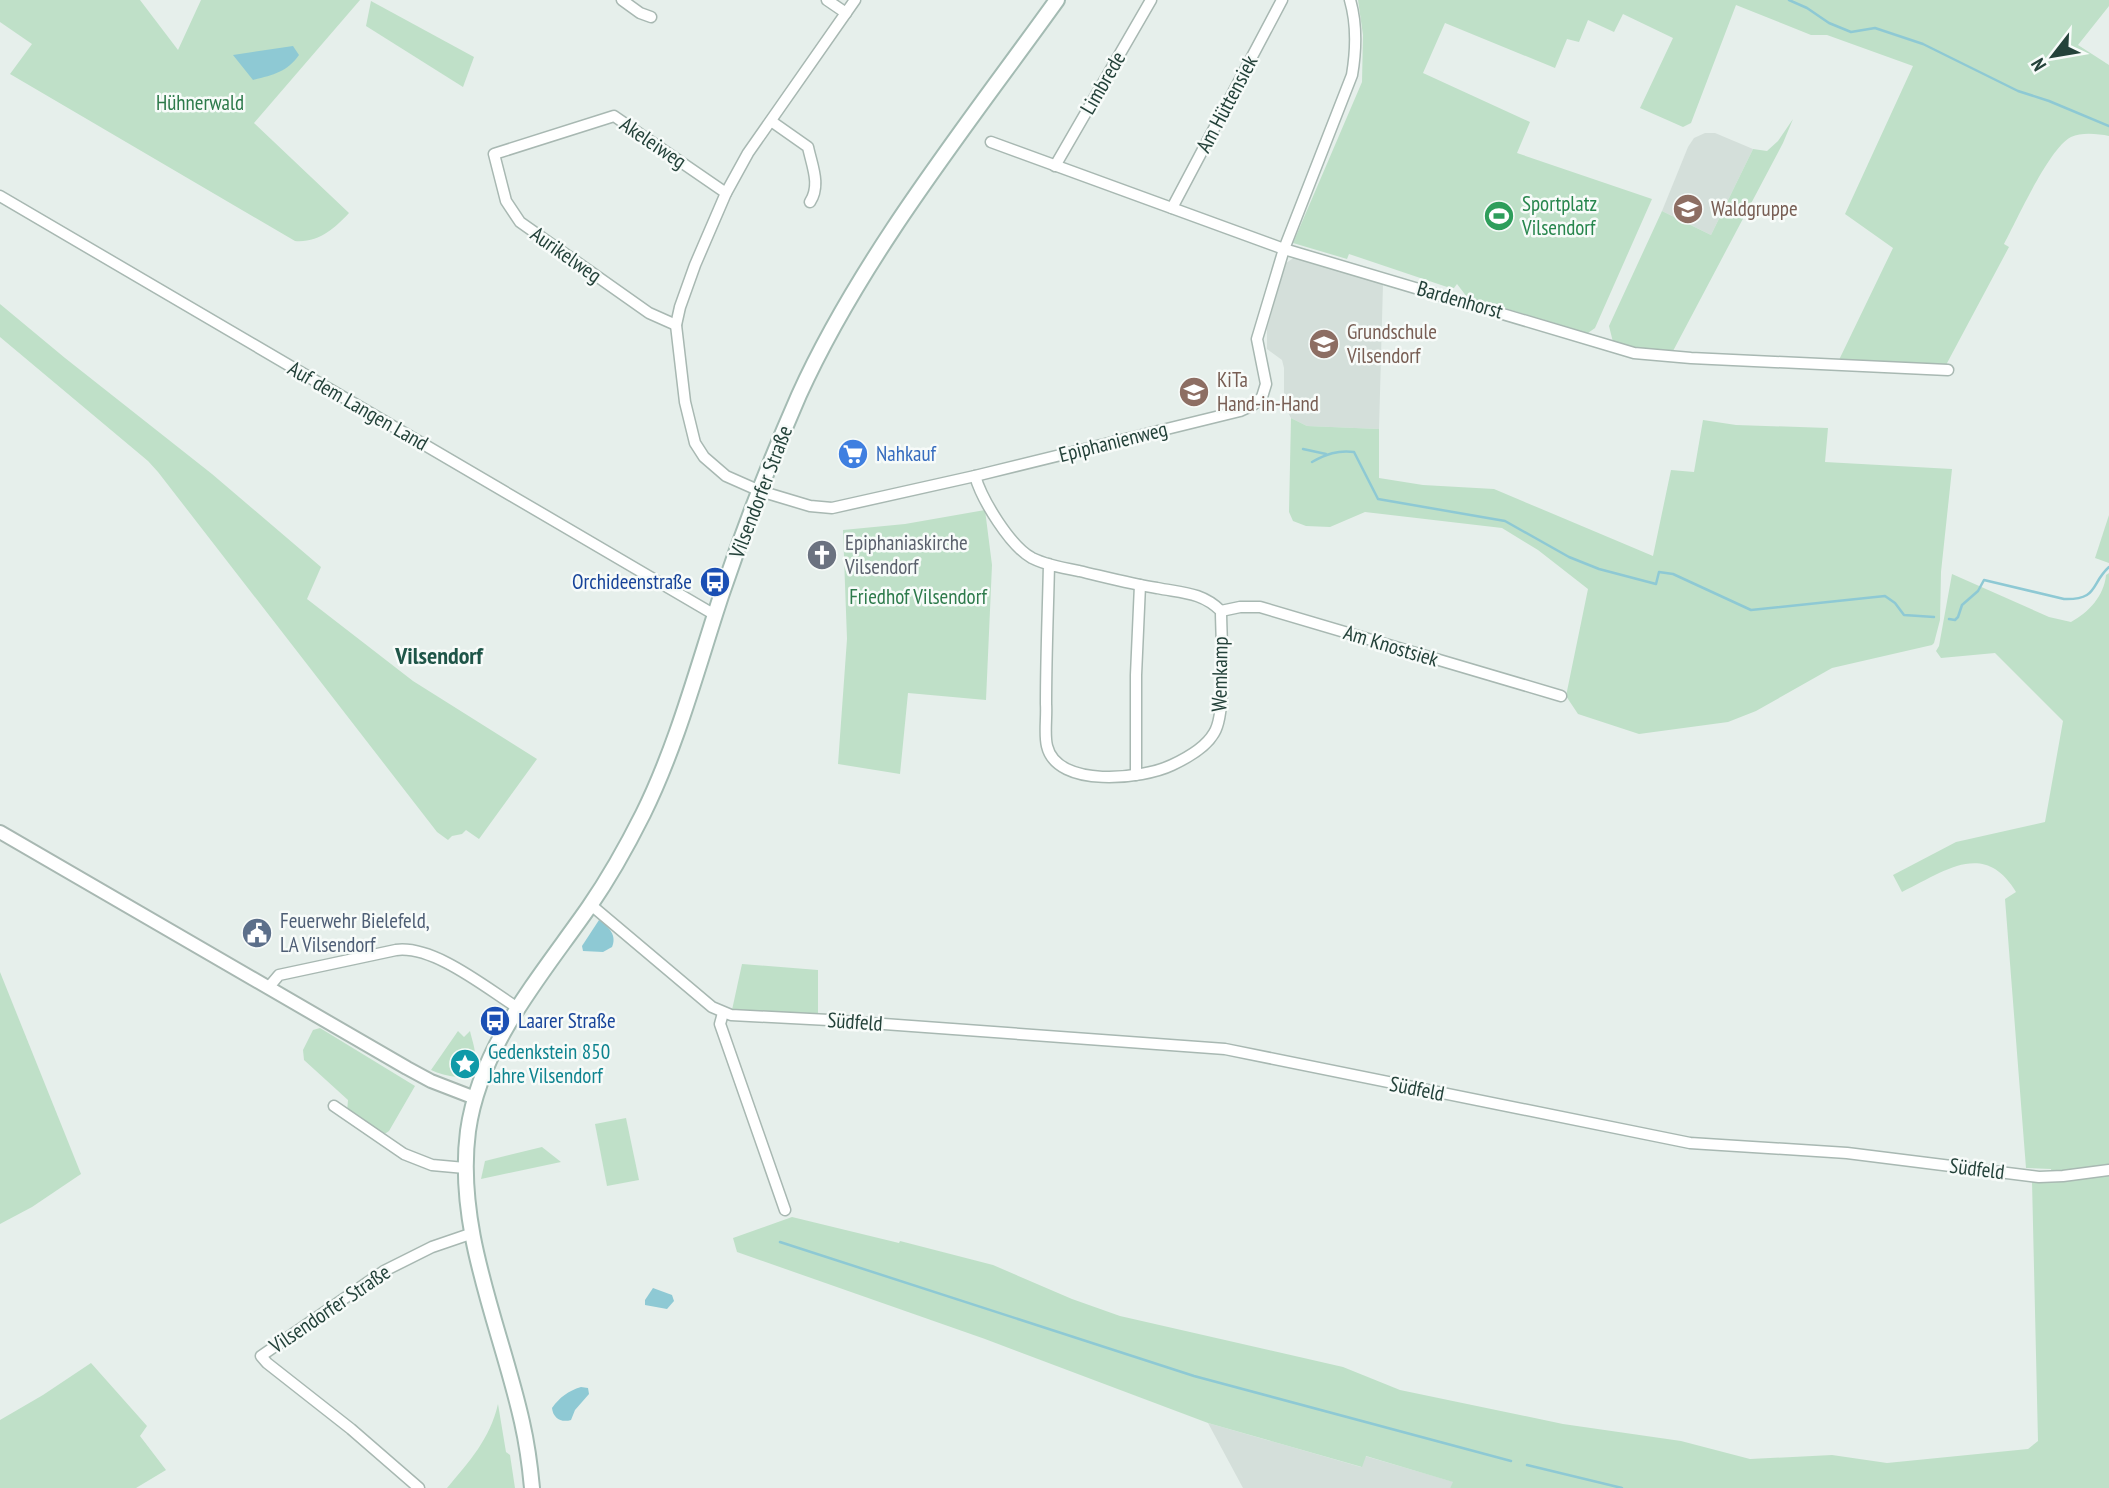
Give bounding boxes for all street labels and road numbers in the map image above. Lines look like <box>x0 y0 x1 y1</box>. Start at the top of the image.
street label: Limbrede <box>1074 46 1131 119</box>
street label: Am Hüttensiek <box>1190 51 1263 157</box>
street label: Akeleiweg <box>615 111 692 175</box>
street label: Aurikelweg <box>526 220 607 289</box>
street label: Bardenhorst <box>1414 274 1506 325</box>
street label: Auf dem Langen Land <box>283 355 433 457</box>
street label: Epiphanienweg <box>1056 415 1170 468</box>
street label: Vilsendorfer Straße <box>722 422 798 563</box>
street label: Am Knostsiek <box>1341 618 1442 673</box>
street label: Wemkamp <box>1205 636 1234 712</box>
street label: Südfeld <box>827 1006 883 1037</box>
street label: Südfeld <box>1387 1070 1447 1107</box>
street label: Südfeld <box>1948 1152 2006 1185</box>
street label: Vilsendorfer Straße <box>263 1258 395 1359</box>

